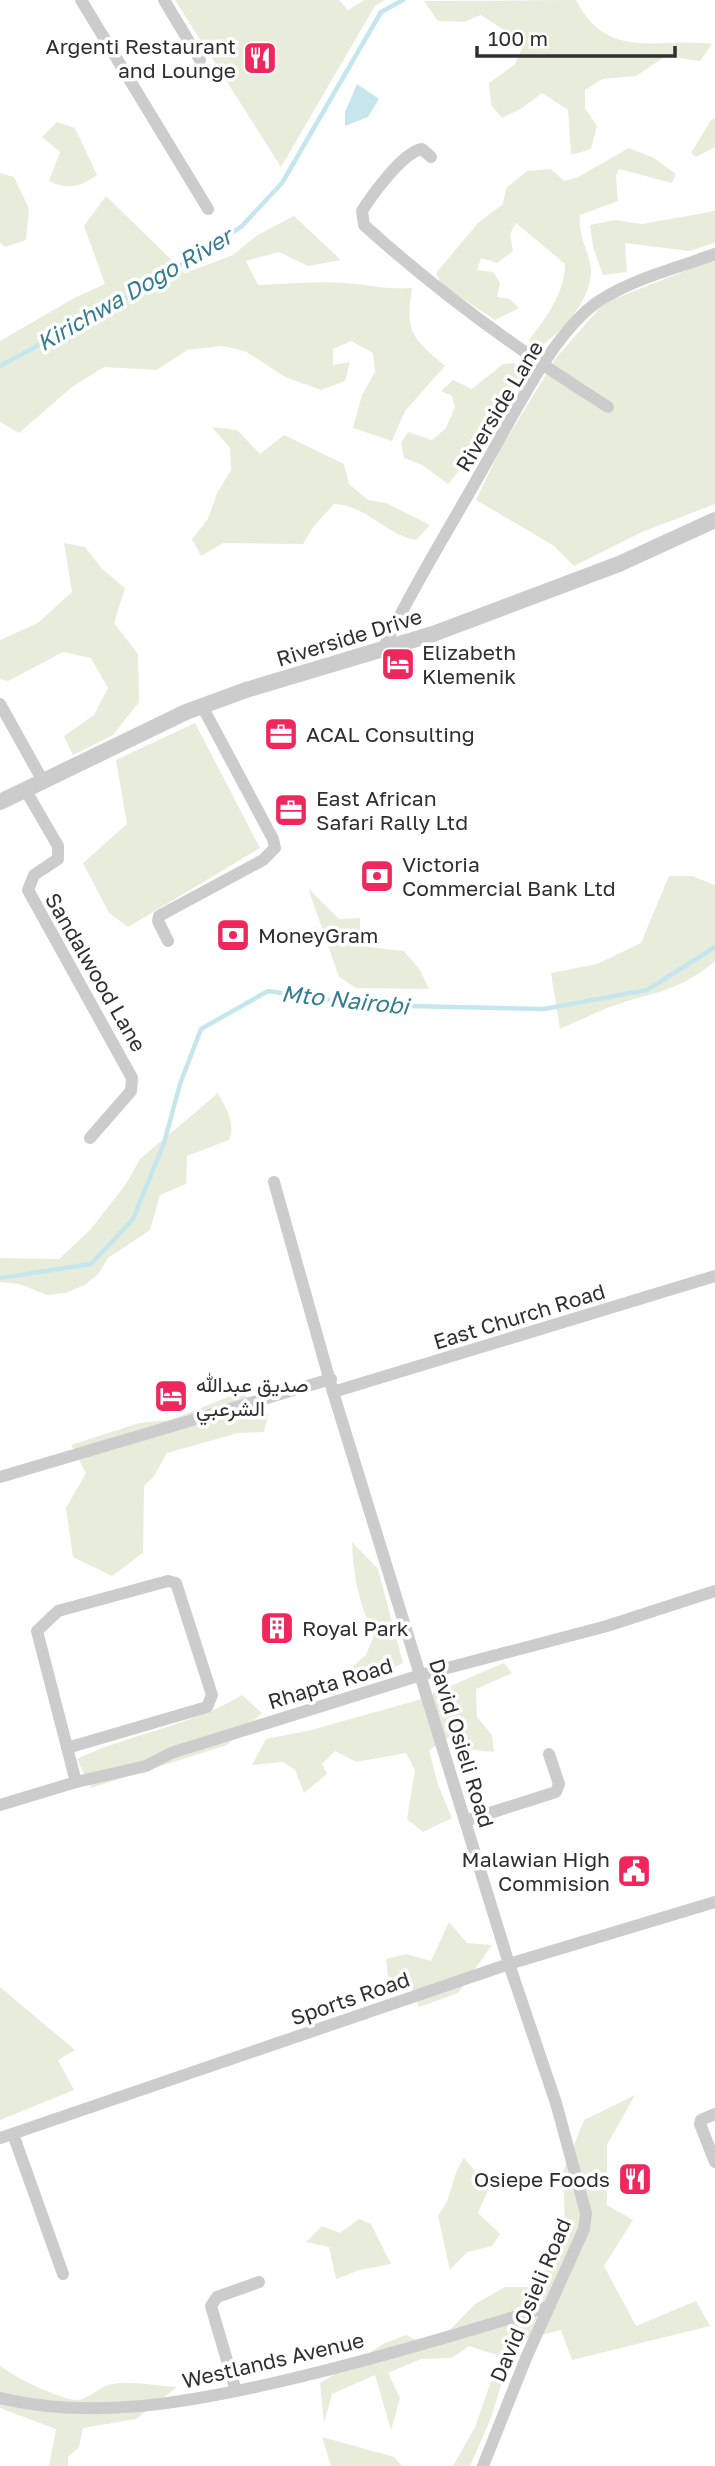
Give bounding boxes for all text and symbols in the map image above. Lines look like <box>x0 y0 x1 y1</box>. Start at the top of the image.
scale bar <box>477 14 675 58</box>
text: 100 m <box>488 25 548 51</box>
place label: Argenti Restaurant and Lounge <box>46 33 236 83</box>
restaurant icon: Argenti Restaurant and Lounge <box>241 39 279 77</box>
water label: Kirichwa Dogo River <box>31 220 239 356</box>
street label: Riverside Lane <box>450 336 548 476</box>
street label: Riverside Drive <box>273 603 425 671</box>
place label: Elizabeth Klemenik <box>422 639 516 689</box>
hotel icon: Elizabeth Klemenik <box>379 645 417 683</box>
office icon: ACAL Consulting <box>262 715 300 753</box>
place label: ACAL Consulting <box>306 721 475 747</box>
place label: East African Safari Rally Ltd <box>316 785 468 835</box>
office icon: East African Safari Rally Ltd <box>272 791 310 829</box>
place label: Victoria Commercial Bank Ltd <box>402 851 616 901</box>
bank icon: Victoria Commercial Bank Ltd <box>358 857 396 895</box>
street label: Sandalwood Lane <box>40 888 152 1056</box>
bank icon: MoneyGram <box>214 916 252 954</box>
place label: MoneyGram <box>258 922 378 948</box>
water label: Mto Nairobi <box>280 978 413 1020</box>
street label: East Church Road <box>430 1278 608 1354</box>
place label: صديق عبدالله الشرعبي <box>196 1371 309 1426</box>
hotel icon: صديق عبدالله الشرعبي <box>152 1377 190 1415</box>
building icon: Royal Park <box>258 1609 296 1647</box>
place label: Royal Park <box>302 1615 409 1641</box>
street label: Rhapta Road <box>265 1652 395 1714</box>
street label: David Osieli Road <box>424 1655 500 1831</box>
place label: Malawian High Commision <box>462 1846 610 1896</box>
public building icon: Malawian High Commision <box>615 1852 653 1890</box>
street label: Sports Road <box>287 1966 413 2030</box>
restaurant icon: Osiepe Foods <box>616 2160 654 2198</box>
place label: Osiepe Foods <box>474 2166 610 2192</box>
street label: David Osieli Road <box>484 2214 576 2386</box>
street label: Westlands Avenue <box>179 2326 367 2394</box>

